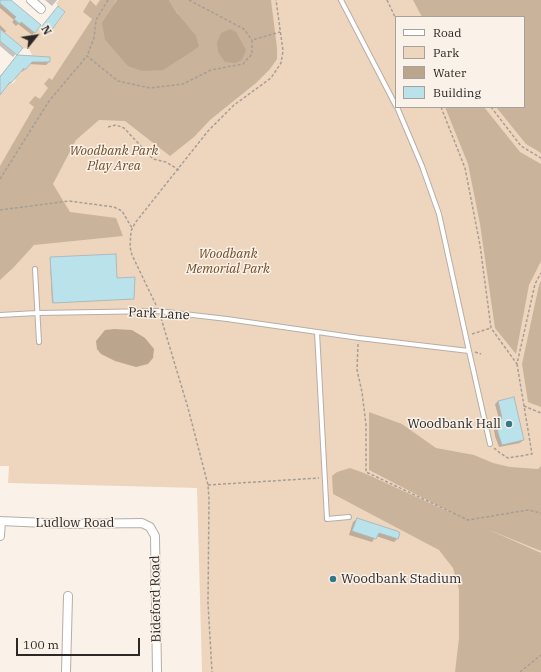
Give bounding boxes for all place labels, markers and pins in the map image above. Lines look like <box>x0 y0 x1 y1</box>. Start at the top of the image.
place label: Woodbank Hall <box>407 416 501 432</box>
marker: Woodbank Hall <box>504 419 514 429</box>
place label: Woodbank Stadium <box>341 571 462 587</box>
marker: Woodbank Stadium <box>328 574 338 584</box>

